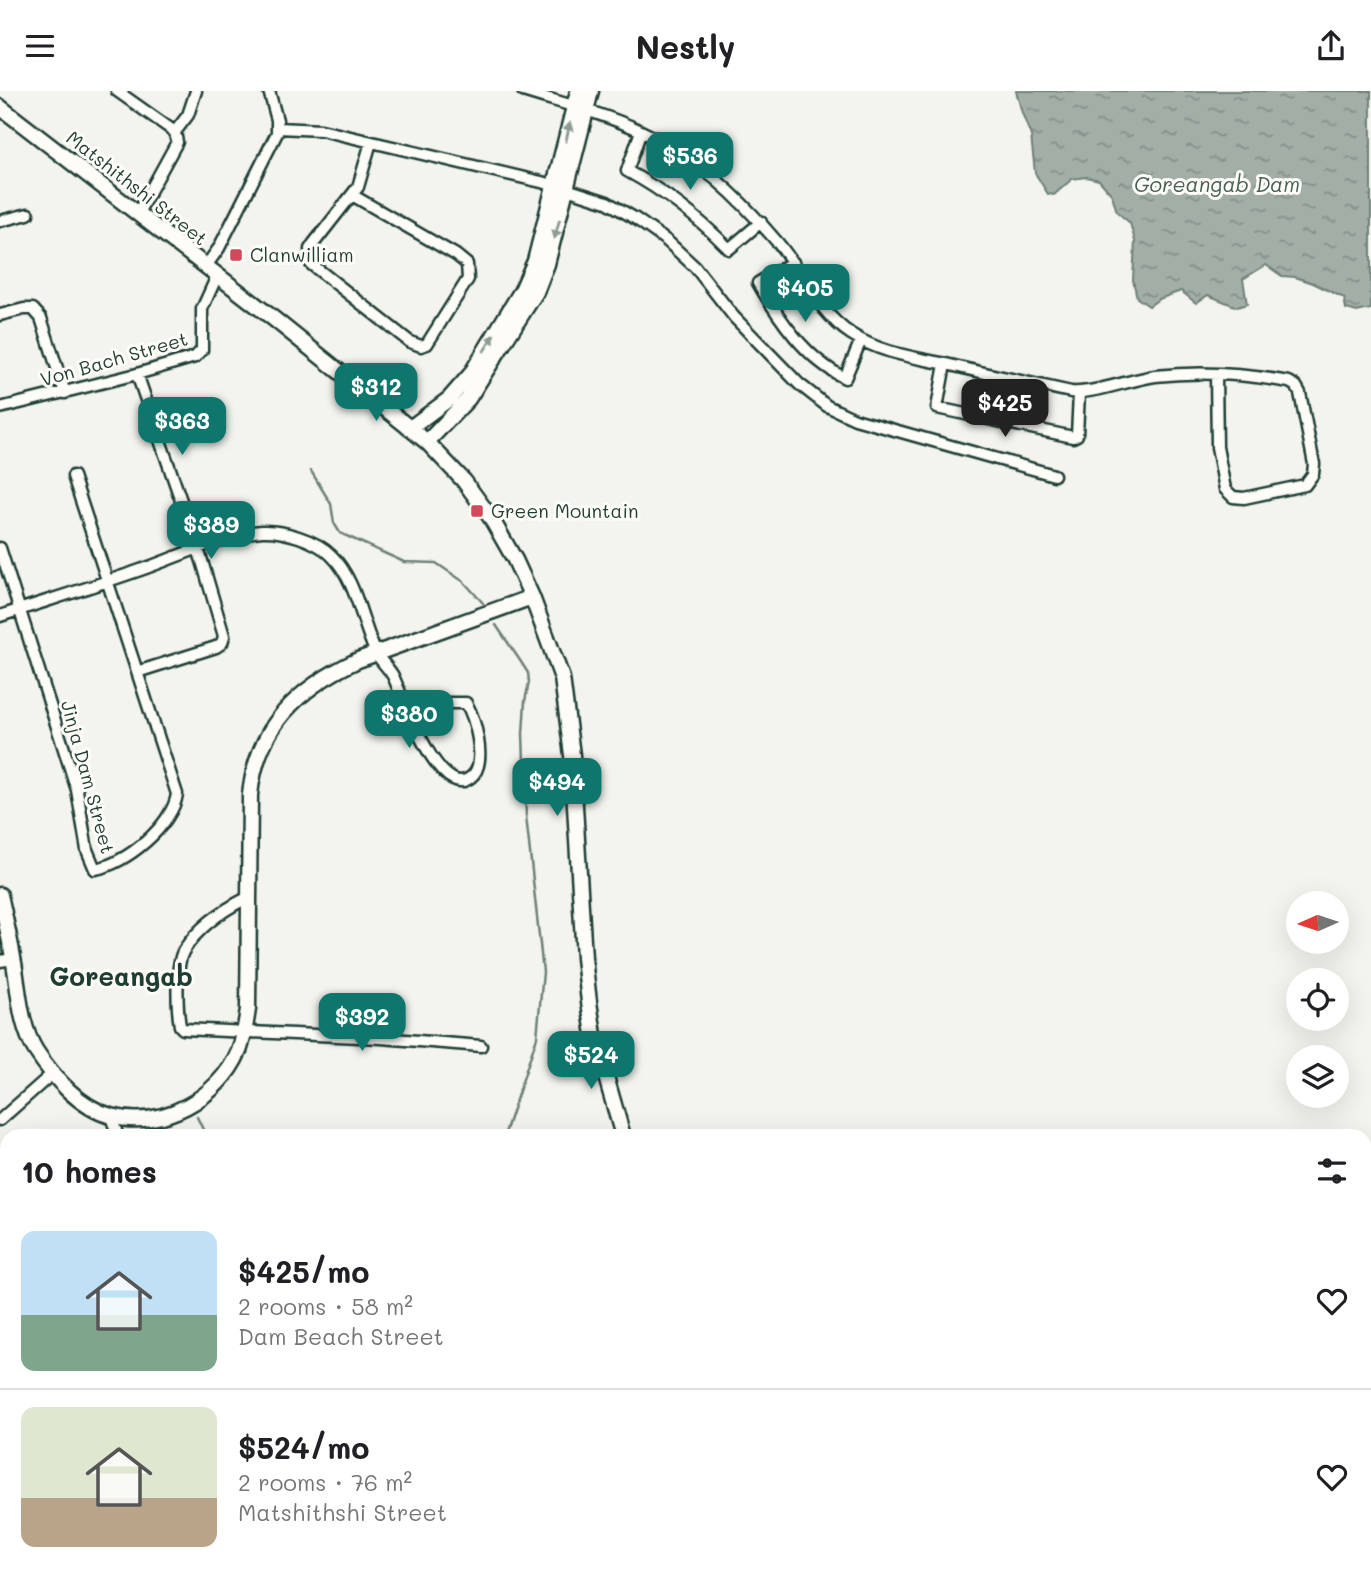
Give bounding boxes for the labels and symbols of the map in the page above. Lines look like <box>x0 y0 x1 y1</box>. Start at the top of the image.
one-way arrow <box>562 121 573 143</box>
street label: Matshithshi Street <box>62 125 213 251</box>
pin: $536 <box>649 133 731 192</box>
water label: Goreangab Dam <box>1134 170 1300 197</box>
one-way arrow <box>551 218 562 240</box>
place label: Clanwilliam <box>250 242 354 267</box>
marker: Clanwilliam <box>228 247 244 263</box>
pin: $405 <box>764 265 846 324</box>
street label: Von Bach Street <box>37 326 190 392</box>
one-way arrow <box>482 334 495 353</box>
pin: $312 <box>335 363 417 423</box>
pin: $425 <box>964 379 1046 439</box>
pin: $363 <box>141 397 223 457</box>
place label: Green Mountain <box>491 498 639 523</box>
pin: $389 <box>170 501 252 561</box>
marker: Green Mountain <box>469 503 485 519</box>
pin: $380 <box>368 691 450 750</box>
street label: Jinja Dam Street <box>56 697 121 856</box>
pin: $494 <box>516 759 598 818</box>
north arrow <box>1286 891 1349 954</box>
district label: Goreangab <box>49 959 193 993</box>
pin: $392 <box>321 993 403 1053</box>
pin: $524 <box>550 1031 632 1091</box>

